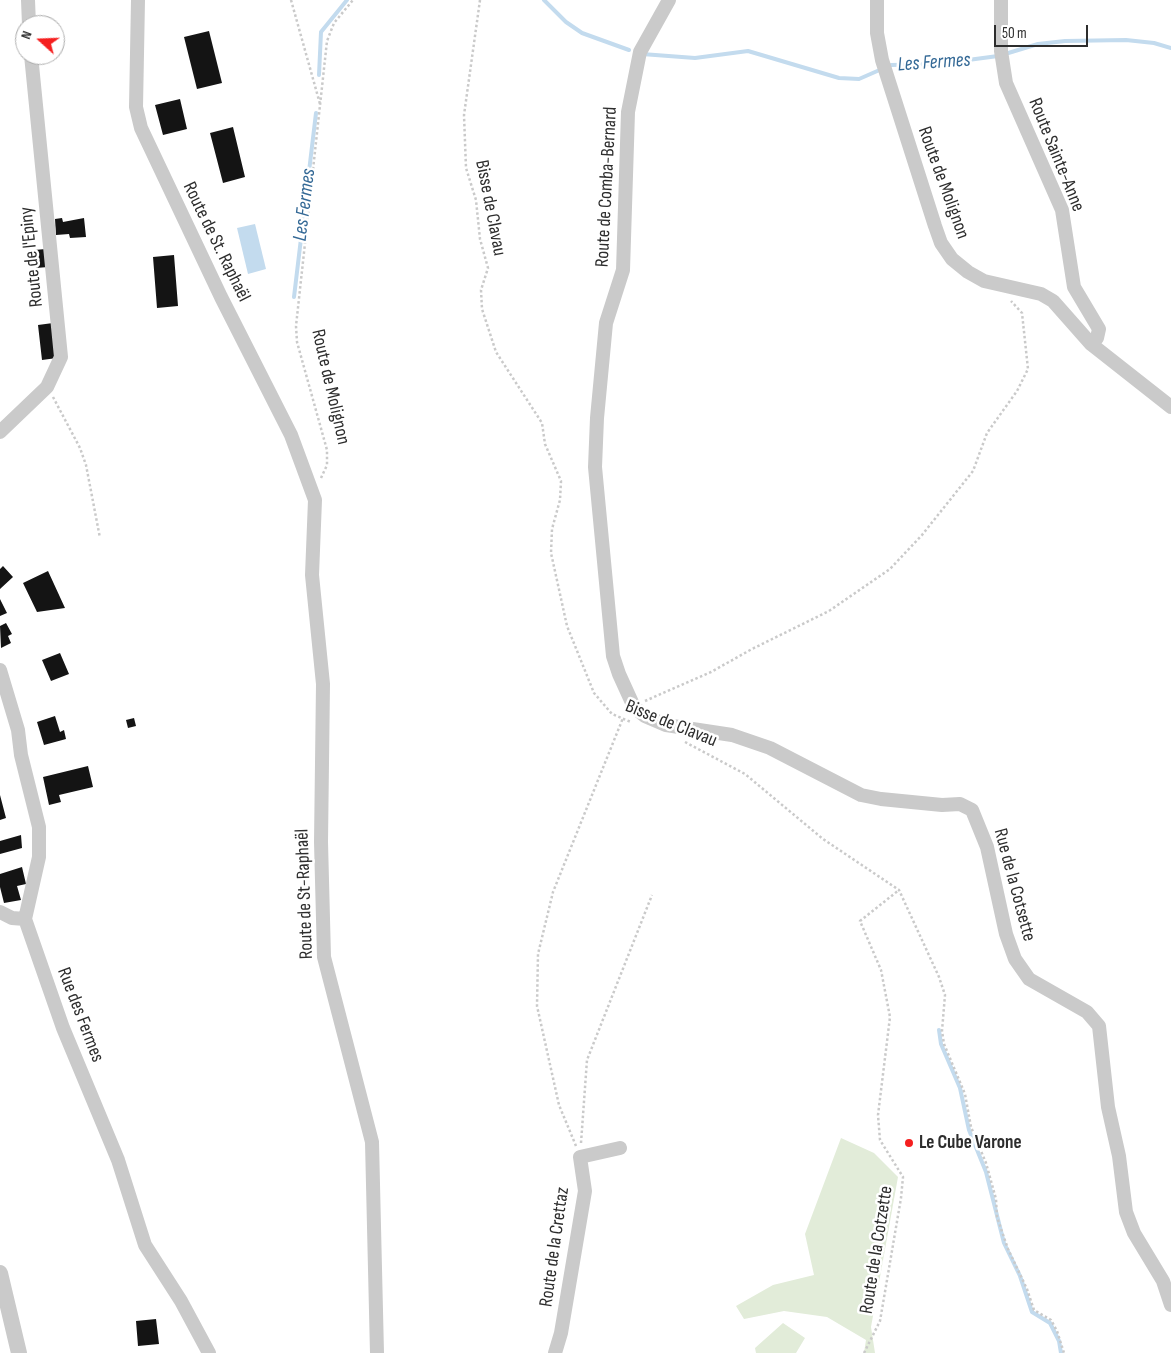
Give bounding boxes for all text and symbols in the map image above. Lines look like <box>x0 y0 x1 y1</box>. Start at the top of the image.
north arrow <box>15 15 65 65</box>
scale bar <box>996 15 1090 47</box>
text: 50 m <box>1002 24 1027 43</box>
text: N <box>17 29 36 41</box>
water label: Les Fermes <box>897 48 971 78</box>
street label: Route Sainte-Anne <box>1023 95 1089 215</box>
street label: Route de Comba-Bernard <box>591 106 623 268</box>
street label: Route de Molignon <box>912 124 974 242</box>
street label: Bisse de Clavau <box>470 158 510 258</box>
water label: Les Fermes <box>289 167 321 243</box>
street label: Route de St. Raphaël <box>177 178 255 306</box>
street label: Route de l'Epiny <box>15 206 49 308</box>
street label: Route de Molignon <box>306 327 354 447</box>
street label: Bisse de Clavau <box>622 695 720 753</box>
street label: Rue de la Cotsette <box>988 826 1040 944</box>
street label: Route de St-Raphaël <box>291 828 319 960</box>
street label: Rue des Fermes <box>52 964 108 1066</box>
place label: Le Cube Varone <box>919 1132 1022 1154</box>
marker: Le Cube Varone <box>903 1137 915 1149</box>
street label: Route de la Cotzette <box>856 1184 898 1316</box>
street label: Route de la Crettaz <box>535 1186 575 1308</box>

